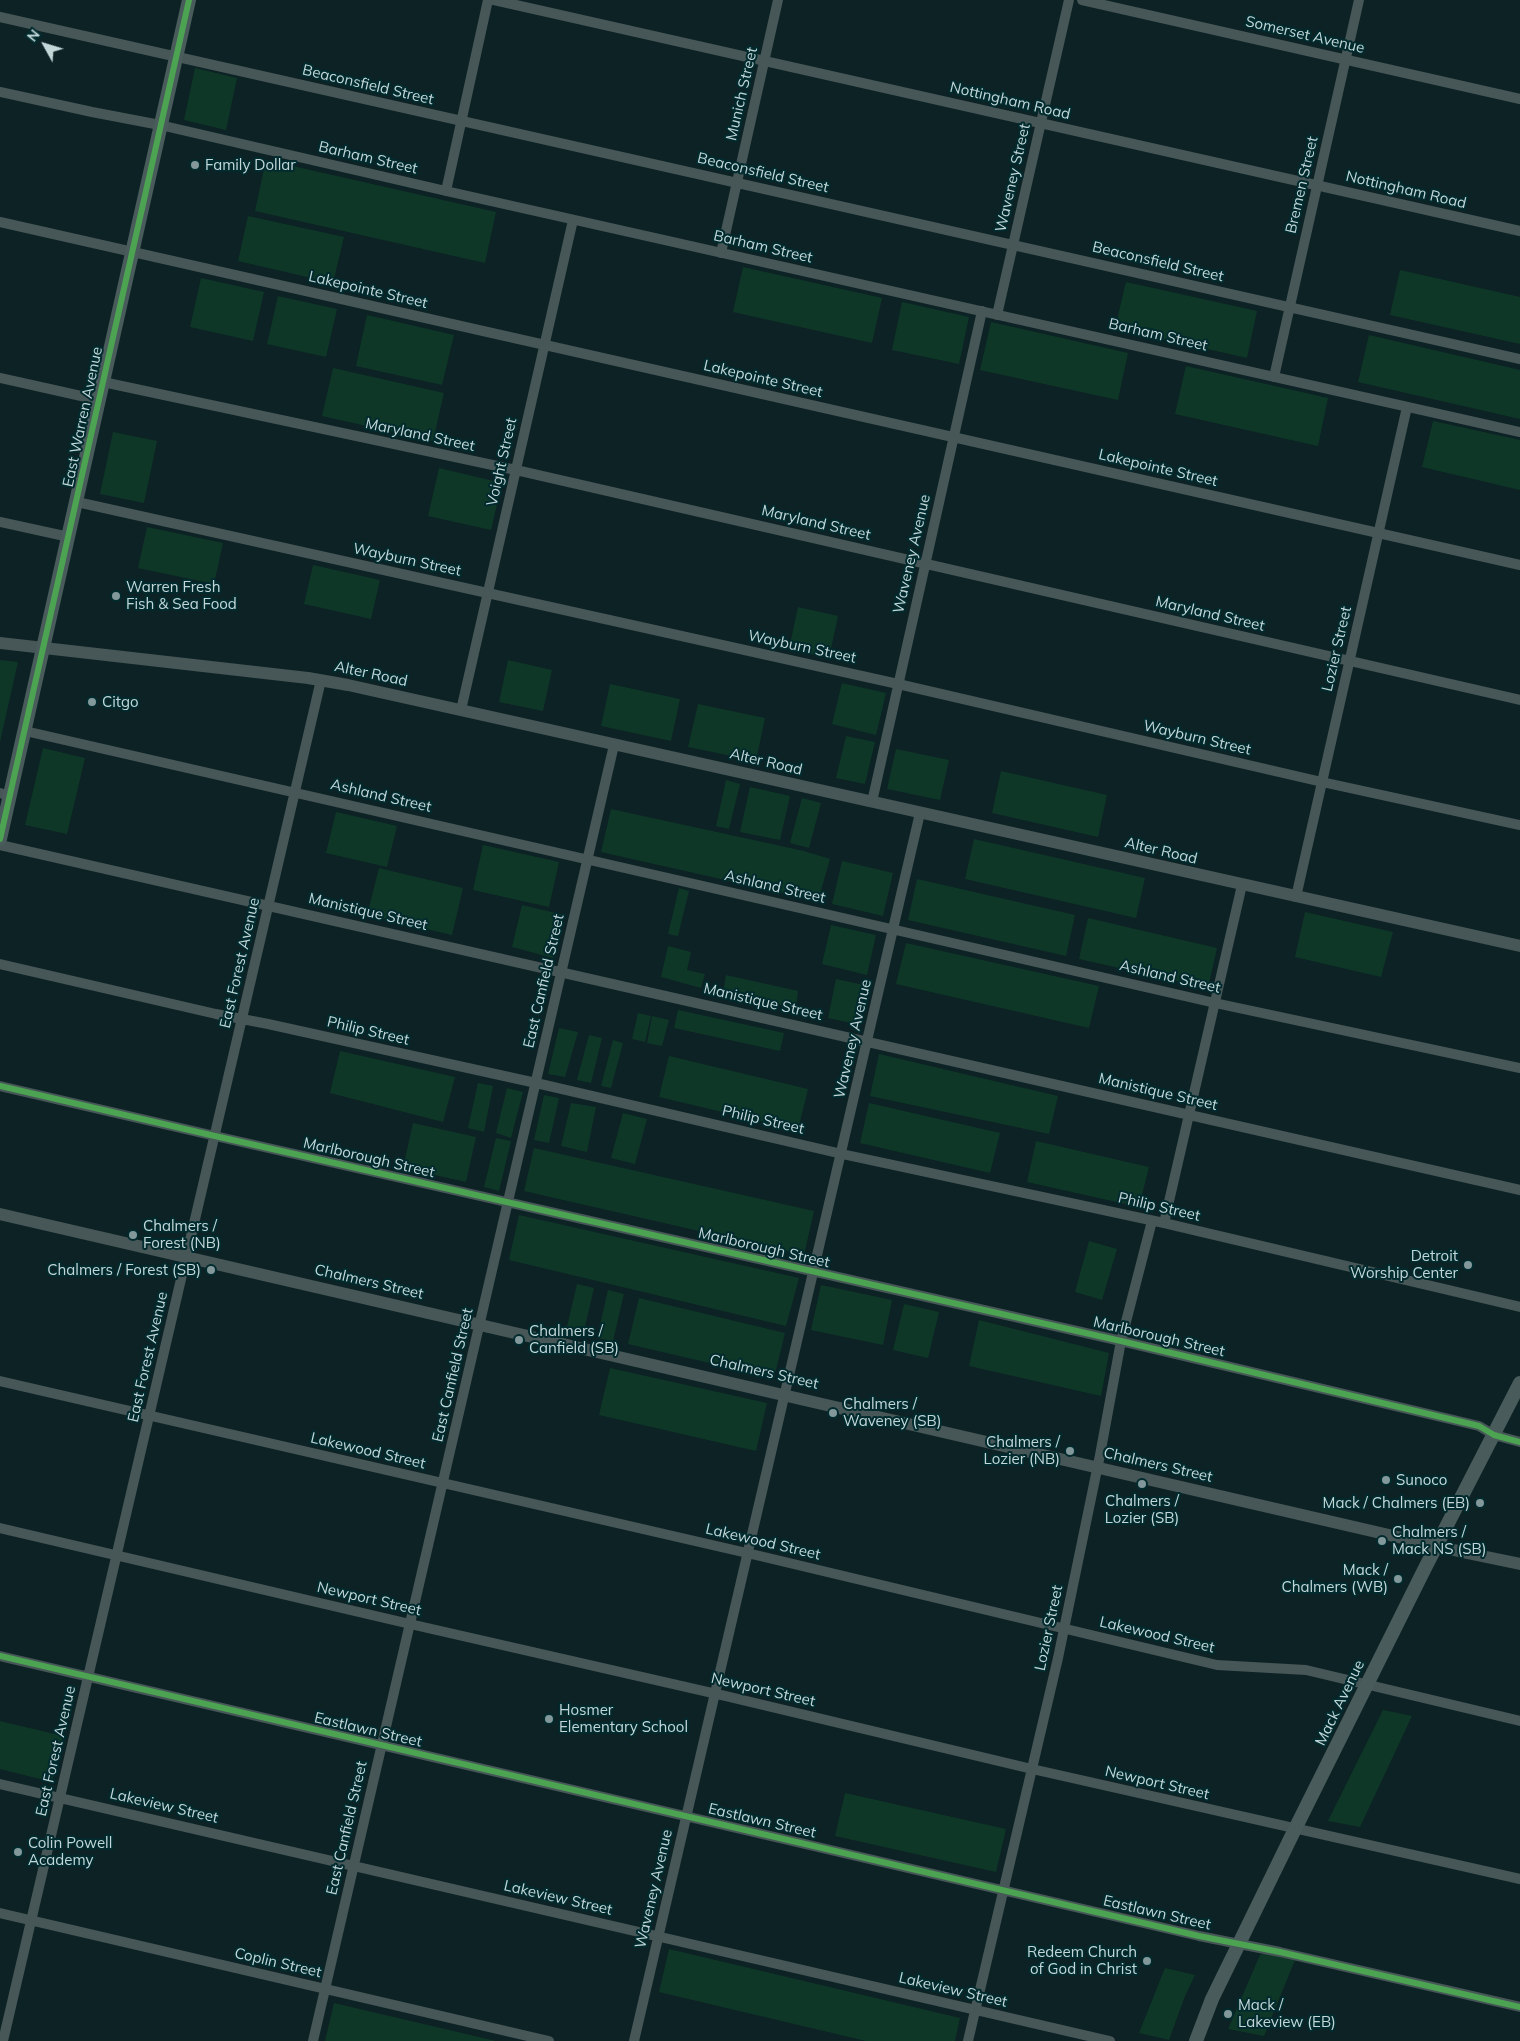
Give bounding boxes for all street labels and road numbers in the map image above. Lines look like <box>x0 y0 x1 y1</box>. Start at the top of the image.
street label: Somerset Avenue <box>1244 13 1366 57</box>
street label: Munich Street <box>722 45 762 143</box>
street label: Beaconsfield Street <box>301 61 435 109</box>
street label: Nottingham Road <box>948 78 1072 124</box>
street label: Waveney Street <box>992 122 1034 234</box>
street label: Bremen Street <box>1282 135 1322 235</box>
street label: Barham Street <box>317 138 419 178</box>
street label: Beaconsfield Street <box>696 149 830 197</box>
street label: Nottingham Road <box>1344 167 1468 213</box>
street label: Barham Street <box>712 227 814 267</box>
street label: Beaconsfield Street <box>1091 238 1225 286</box>
street label: Lakepointe Street <box>307 268 429 312</box>
street label: Barham Street <box>1107 315 1209 355</box>
street label: East Warren Avenue <box>59 345 107 489</box>
street label: Lakepointe Street <box>702 357 824 401</box>
street label: Maryland Street <box>364 415 476 455</box>
street label: Voight Street <box>483 416 521 508</box>
street label: Lakepointe Street <box>1097 446 1219 490</box>
street label: Waveney Avenue <box>890 493 934 615</box>
street label: Maryland Street <box>760 502 872 544</box>
street label: Wayburn Street <box>351 540 463 580</box>
street label: Maryland Street <box>1154 593 1266 635</box>
street label: Lozier Street <box>1318 605 1356 693</box>
street label: Wayburn Street <box>746 627 858 667</box>
street label: Alter Road <box>333 657 409 691</box>
street label: Wayburn Street <box>1141 717 1253 759</box>
street label: Alter Road <box>728 745 804 779</box>
street label: Ashland Street <box>329 776 433 816</box>
street label: Alter Road <box>1123 834 1199 868</box>
street label: Ashland Street <box>723 867 827 907</box>
street label: Manistique Street <box>307 890 429 934</box>
street label: East Forest Avenue <box>216 896 264 1030</box>
street label: East Canfield Street <box>520 912 568 1050</box>
street label: Ashland Street <box>1118 957 1222 997</box>
street label: Waveney Avenue <box>831 978 875 1100</box>
street label: Manistique Street <box>702 980 824 1024</box>
street label: Philip Street <box>325 1013 411 1049</box>
street label: Manistique Street <box>1097 1070 1219 1114</box>
street label: Philip Street <box>720 1102 806 1138</box>
street label: Marlborough Street <box>302 1134 436 1182</box>
street label: Philip Street <box>1116 1189 1202 1225</box>
street label: Marlborough Street <box>697 1224 831 1272</box>
street label: Chalmers Street <box>313 1261 425 1303</box>
street label: East Forest Avenue <box>124 1290 172 1424</box>
street label: East Canfield Street <box>429 1306 477 1444</box>
street label: Marlborough Street <box>1092 1313 1226 1361</box>
street label: Chalmers Street <box>708 1351 820 1393</box>
street label: Lakewood Street <box>309 1429 427 1473</box>
street label: Chalmers Street <box>1102 1444 1214 1486</box>
street label: Lakewood Street <box>704 1520 822 1564</box>
street label: Newport Street <box>315 1578 423 1620</box>
street label: Lozier Street <box>1031 1584 1067 1672</box>
street label: Lakewood Street <box>1098 1613 1216 1657</box>
street label: Mack Avenue <box>1311 1657 1369 1749</box>
street label: Newport Street <box>709 1669 817 1711</box>
street label: East Forest Avenue <box>32 1684 80 1818</box>
street label: Eastlawn Street <box>312 1709 424 1751</box>
street label: East Canfield Street <box>323 1759 371 1897</box>
street label: Newport Street <box>1103 1762 1211 1804</box>
street label: Lakeview Street <box>108 1785 220 1827</box>
street label: Eastlawn Street <box>706 1800 818 1842</box>
street label: Waveney Avenue <box>632 1828 676 1950</box>
street label: Lakeview Street <box>502 1877 614 1919</box>
street label: Eastlawn Street <box>1101 1892 1213 1934</box>
street label: Coplin Street <box>233 1944 323 1982</box>
street label: Lakeview Street <box>897 1969 1009 2011</box>

